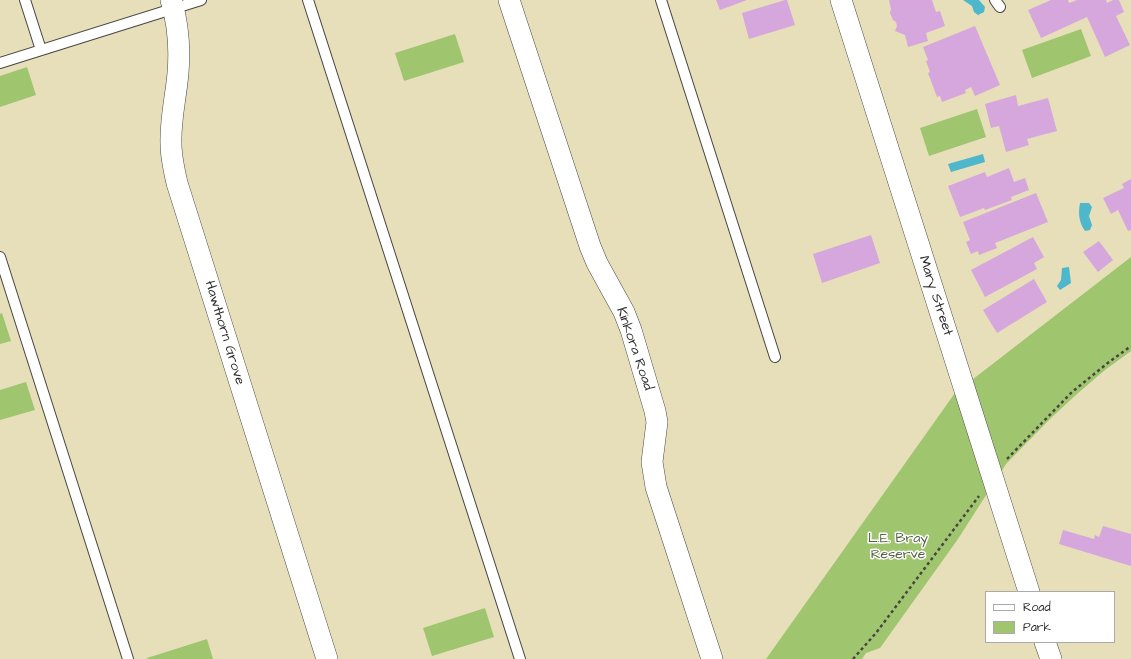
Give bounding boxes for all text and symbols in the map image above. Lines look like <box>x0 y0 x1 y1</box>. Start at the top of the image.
street label: Mary Street <box>914 254 956 338</box>
street label: Hawthorn Grove <box>200 279 248 387</box>
street label: Kinkora Road <box>612 305 656 393</box>
park label: L.E. Bray Reserve <box>868 531 928 564</box>
legend <box>985 591 1115 643</box>
text: Road <box>1023 599 1051 616</box>
text: Park <box>1023 619 1051 636</box>

